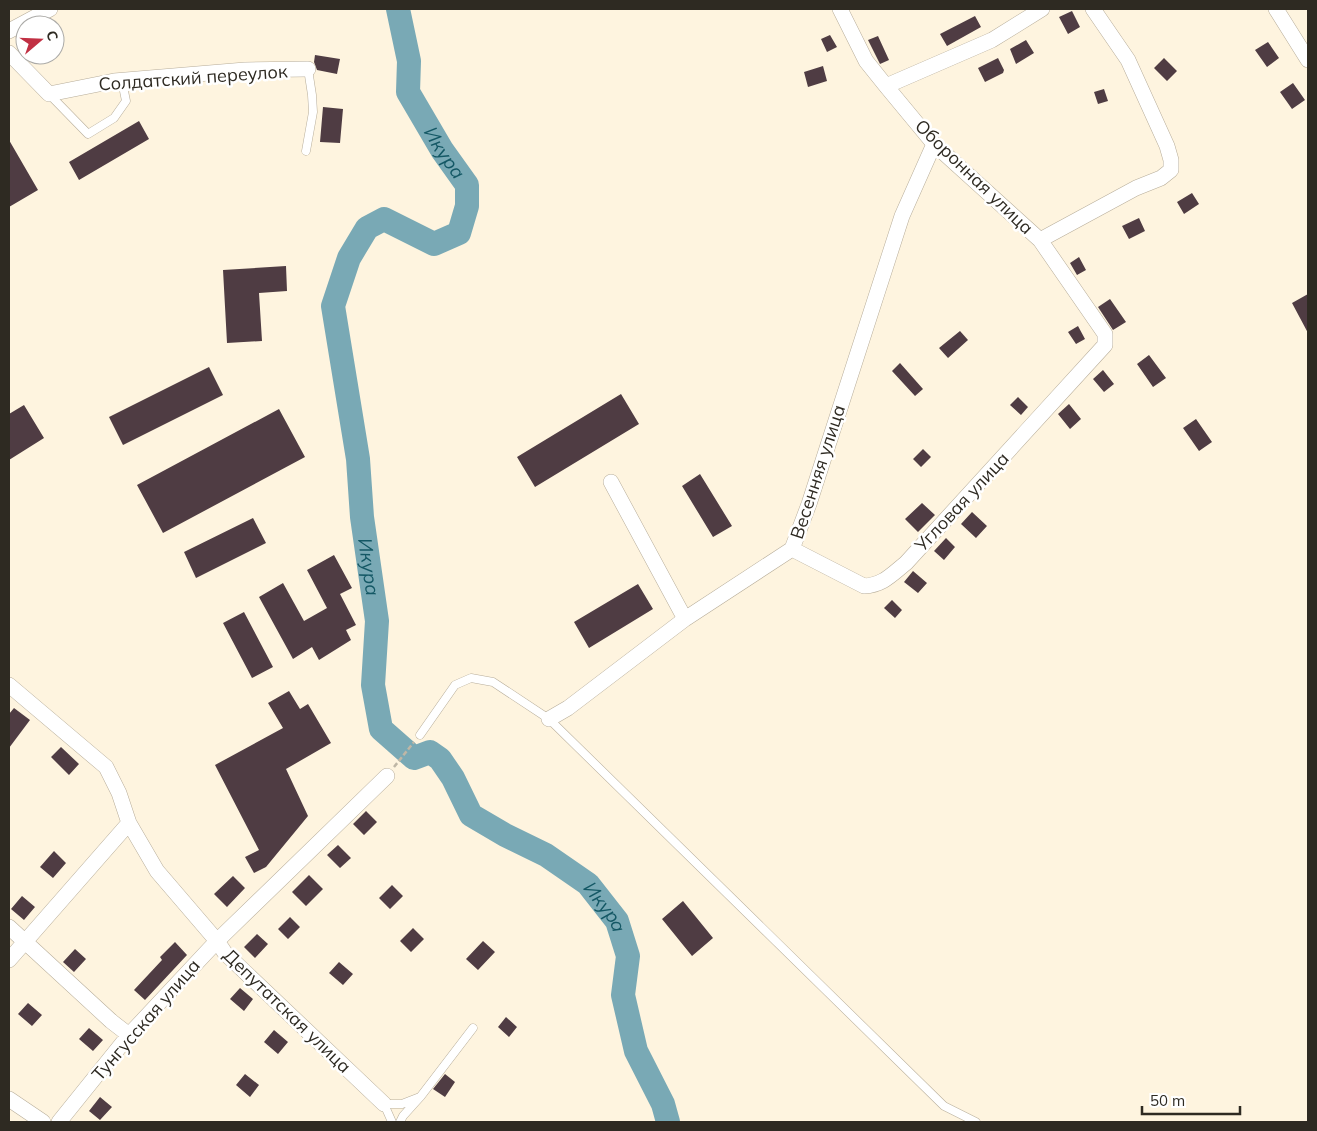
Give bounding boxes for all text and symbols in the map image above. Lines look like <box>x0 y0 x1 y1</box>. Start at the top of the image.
north arrow <box>15 15 65 65</box>
text: С <box>42 28 62 43</box>
street label: Солдатский переулок <box>98 59 289 96</box>
street label: Оборонная улица <box>910 114 1038 239</box>
water label: Икура <box>419 122 471 183</box>
street label: Весенняя улица <box>785 402 850 542</box>
street label: Угловая улица <box>909 447 1014 557</box>
water label: Икура <box>353 536 385 597</box>
water label: Икура <box>578 876 632 935</box>
street label: Депутатская улица <box>219 944 356 1078</box>
street label: Тунгусская улица <box>87 954 205 1085</box>
scale bar <box>1142 1084 1240 1116</box>
text: 50 m <box>1150 1091 1185 1110</box>

